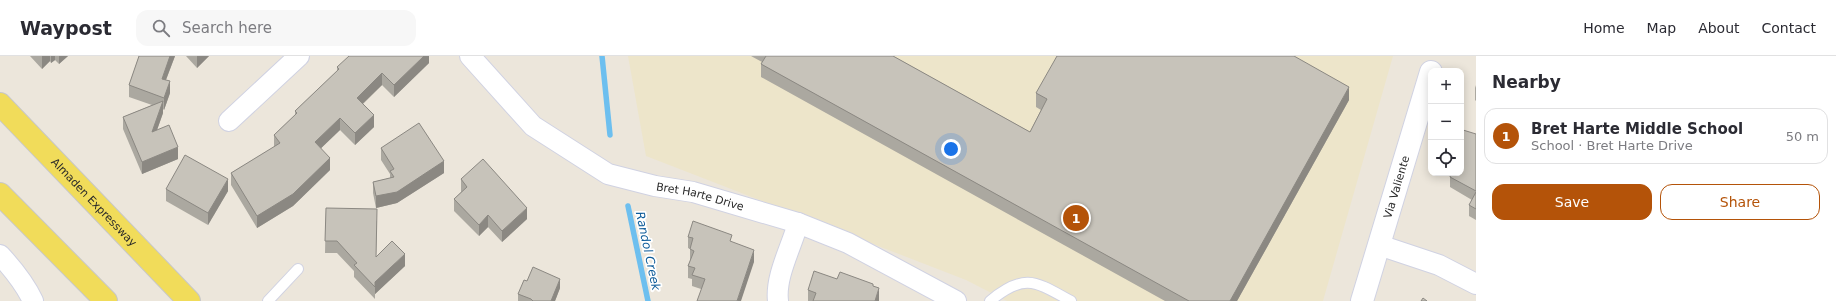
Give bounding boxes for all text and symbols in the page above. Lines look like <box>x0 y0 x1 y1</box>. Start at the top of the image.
search box <box>136 10 416 46</box>
text: Waypost <box>20 17 112 39</box>
icon: search <box>150 17 172 39</box>
text: Search here <box>182 19 272 37</box>
text: Home <box>1583 20 1625 36</box>
text: Map <box>1647 20 1676 36</box>
text: About <box>1698 20 1740 36</box>
text: Contact <box>1762 20 1816 36</box>
map controls <box>1428 68 1464 176</box>
button: + <box>1428 68 1464 104</box>
text: Nearby <box>1492 72 1561 92</box>
button: − <box>1428 104 1464 140</box>
text: Bret Harte Middle School <box>1531 120 1743 138</box>
text: 1 <box>1501 129 1511 144</box>
text: 50 m <box>1786 129 1819 144</box>
text: School · Bret Harte Drive <box>1531 138 1693 153</box>
your location <box>941 139 961 159</box>
button: locate <box>1428 140 1464 176</box>
street label: Via Valiente <box>1381 154 1412 220</box>
street label: Almaden Expressway <box>49 155 140 249</box>
street label: Bret Harte Drive <box>655 180 746 213</box>
button: Save <box>1492 184 1652 220</box>
button: Share <box>1660 184 1820 220</box>
pin: 1 <box>1063 203 1089 233</box>
water label: Randol Creek <box>633 210 663 293</box>

